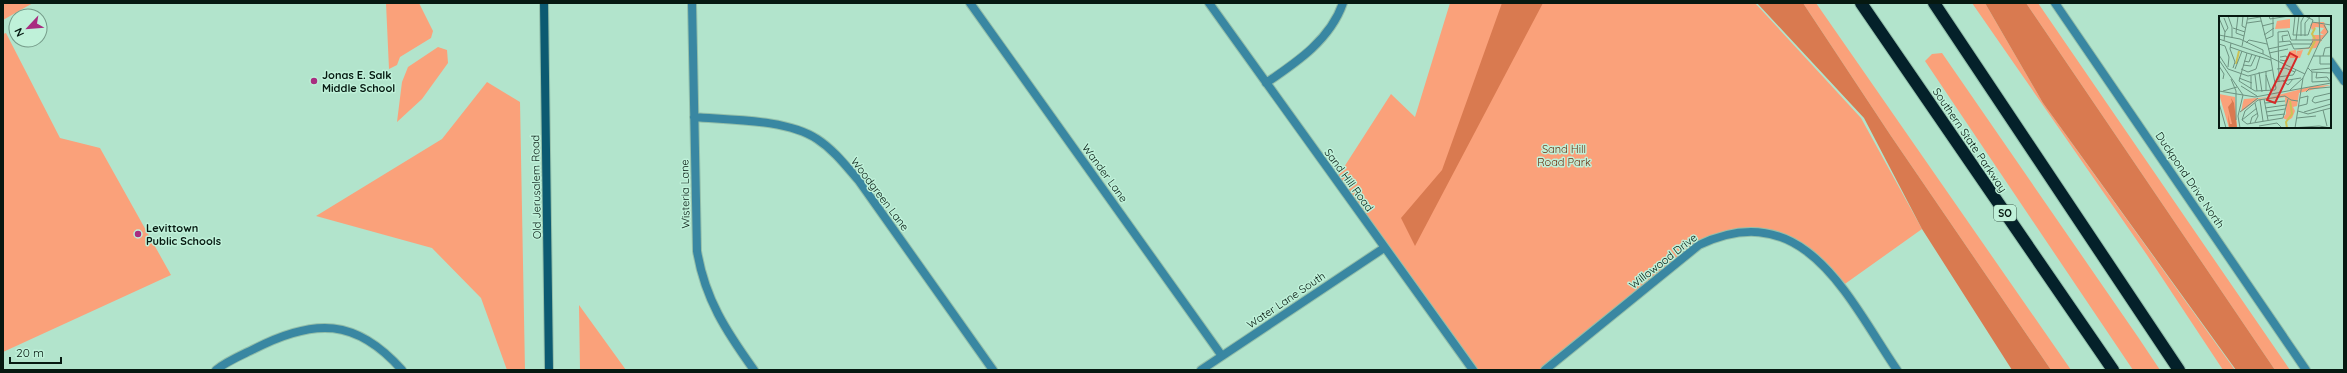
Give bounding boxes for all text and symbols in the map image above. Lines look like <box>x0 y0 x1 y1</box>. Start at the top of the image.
north arrow <box>8 8 48 48</box>
inset map <box>2219 16 2331 128</box>
text: N <box>11 26 27 39</box>
place label: Jonas E. Salk Middle School <box>322 68 395 95</box>
marker: Jonas E. Salk Middle School <box>309 76 319 86</box>
street label: Southern State Parkway <box>1930 85 2010 195</box>
street label: Duckpond Drive North <box>2152 129 2228 231</box>
street label: Old Jerusalem Road <box>528 135 544 239</box>
street label: Wander Lane <box>1079 141 1131 205</box>
park label: Sand Hill Road Park <box>1537 142 1591 169</box>
street label: Sand Hill Road <box>1321 146 1377 214</box>
street label: Woodgreen Lane <box>848 155 912 233</box>
street label: Wisteria Lane <box>677 159 693 229</box>
road number: SO <box>1994 205 2016 221</box>
place label: Levittown Public Schools <box>146 221 221 248</box>
marker: Levittown Public Schools <box>133 229 143 239</box>
street label: Willowood Drive <box>1626 230 1700 292</box>
street label: Water Lane South <box>1244 269 1328 331</box>
scale bar <box>10 339 61 365</box>
text: 20 m <box>16 345 44 360</box>

